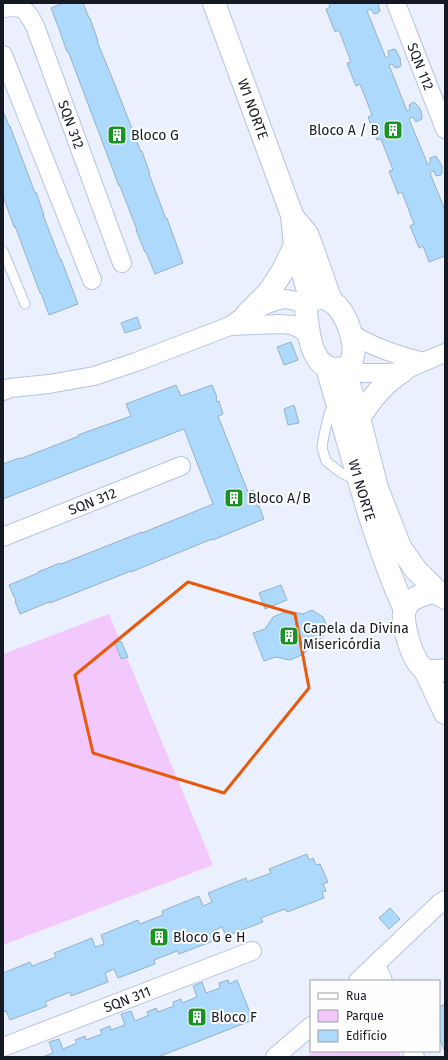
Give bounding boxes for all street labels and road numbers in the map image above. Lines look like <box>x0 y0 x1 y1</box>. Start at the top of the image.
street label: SQN 112 <box>404 40 438 93</box>
street label: W1 NORTE <box>234 76 272 142</box>
street label: SQN 312 <box>55 98 88 151</box>
street label: W1 NORTE <box>345 457 379 523</box>
street label: SQN 312 <box>66 484 119 519</box>
street label: SQN 311 <box>101 982 153 1016</box>

